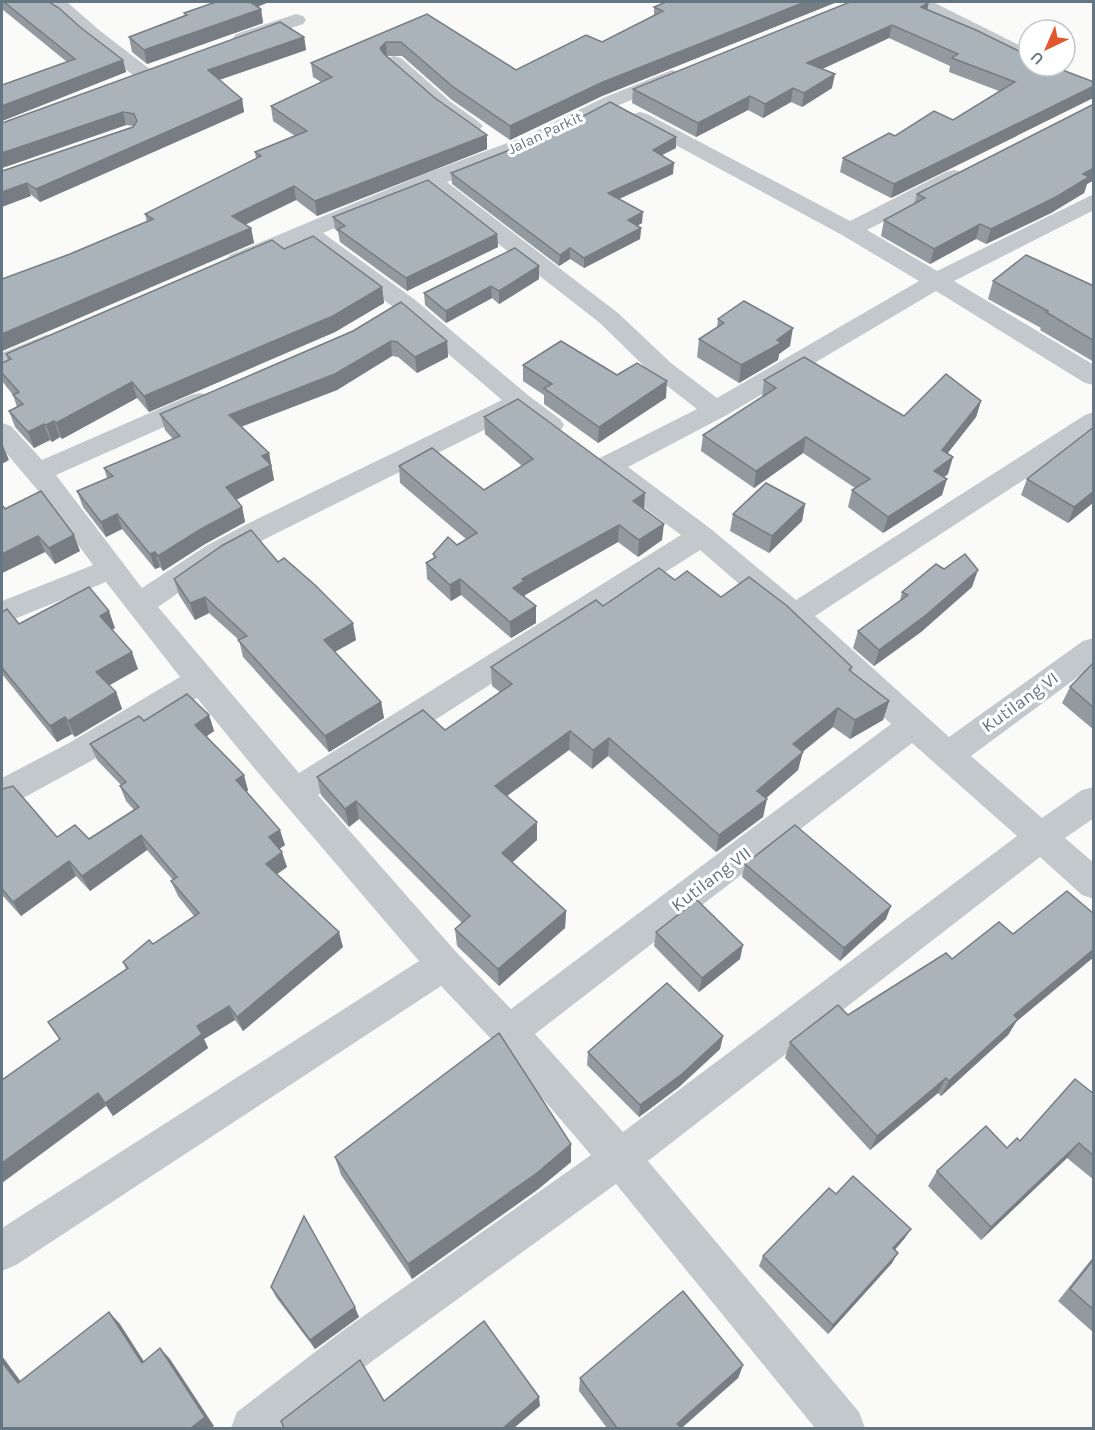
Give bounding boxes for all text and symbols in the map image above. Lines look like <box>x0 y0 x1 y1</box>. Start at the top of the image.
north arrow <box>1017 18 1077 78</box>
text: U <box>1026 48 1047 69</box>
street label: Jalan Parkit <box>505 108 585 158</box>
street label: Kutilang VI <box>977 667 1063 737</box>
street label: Kutilang VII <box>667 842 755 916</box>

